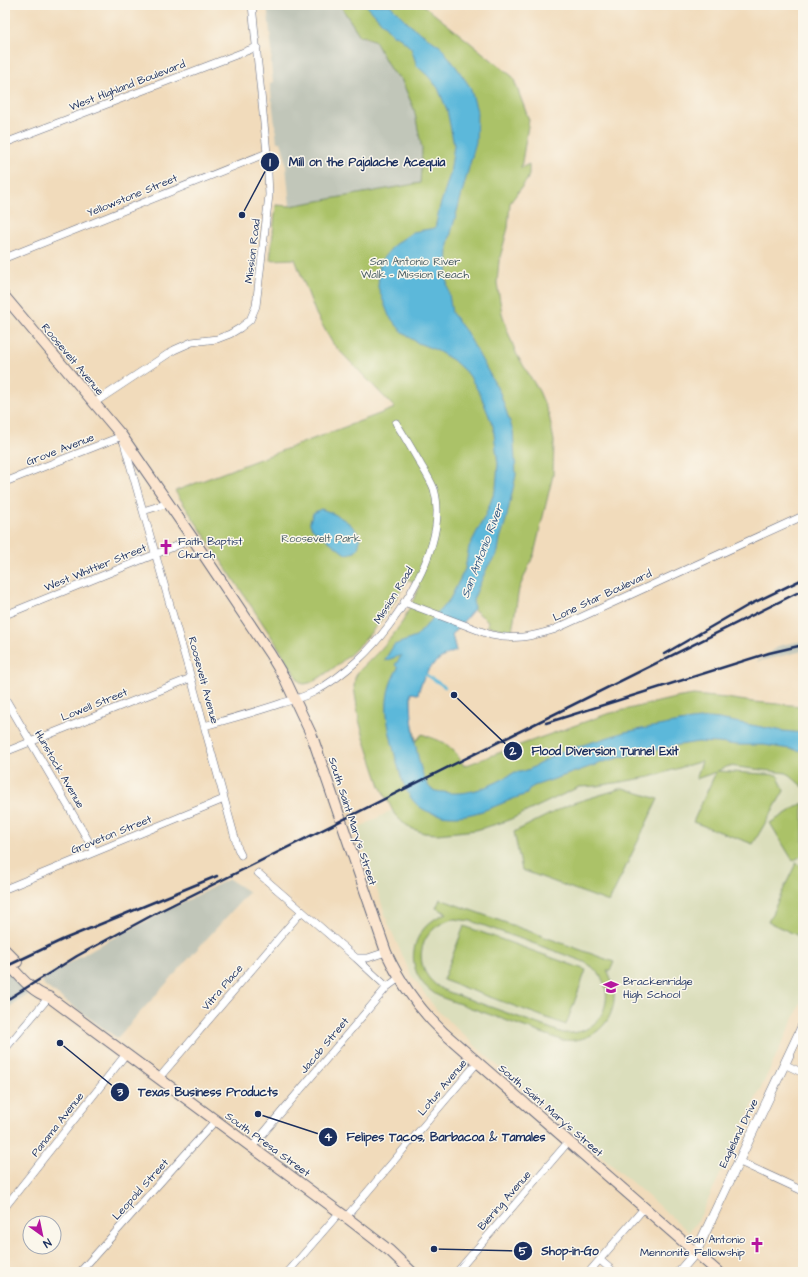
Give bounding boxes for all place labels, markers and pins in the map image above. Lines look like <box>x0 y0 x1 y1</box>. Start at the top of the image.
callout: Mill on the Pajalache Acequia <box>260 150 453 174</box>
place label: Faith Baptist Church <box>178 534 243 562</box>
church icon: Faith Baptist Church <box>157 538 175 556</box>
callout: Flood Diversion Tunnel Exit <box>503 739 686 763</box>
place label: Brackenridge High School <box>623 974 693 1003</box>
school or university icon: Brackenridge High School <box>602 978 620 996</box>
callout: Texas Business Products <box>110 1080 286 1104</box>
callout: Felipes Tacos, Barbacoa & Tamales <box>318 1125 553 1149</box>
place label: San Antonio Mennonite Fellowship <box>640 1232 746 1260</box>
church icon: San Antonio Mennonite Fellowship <box>748 1236 766 1254</box>
callout: Shop-in-Go <box>513 1239 607 1263</box>

